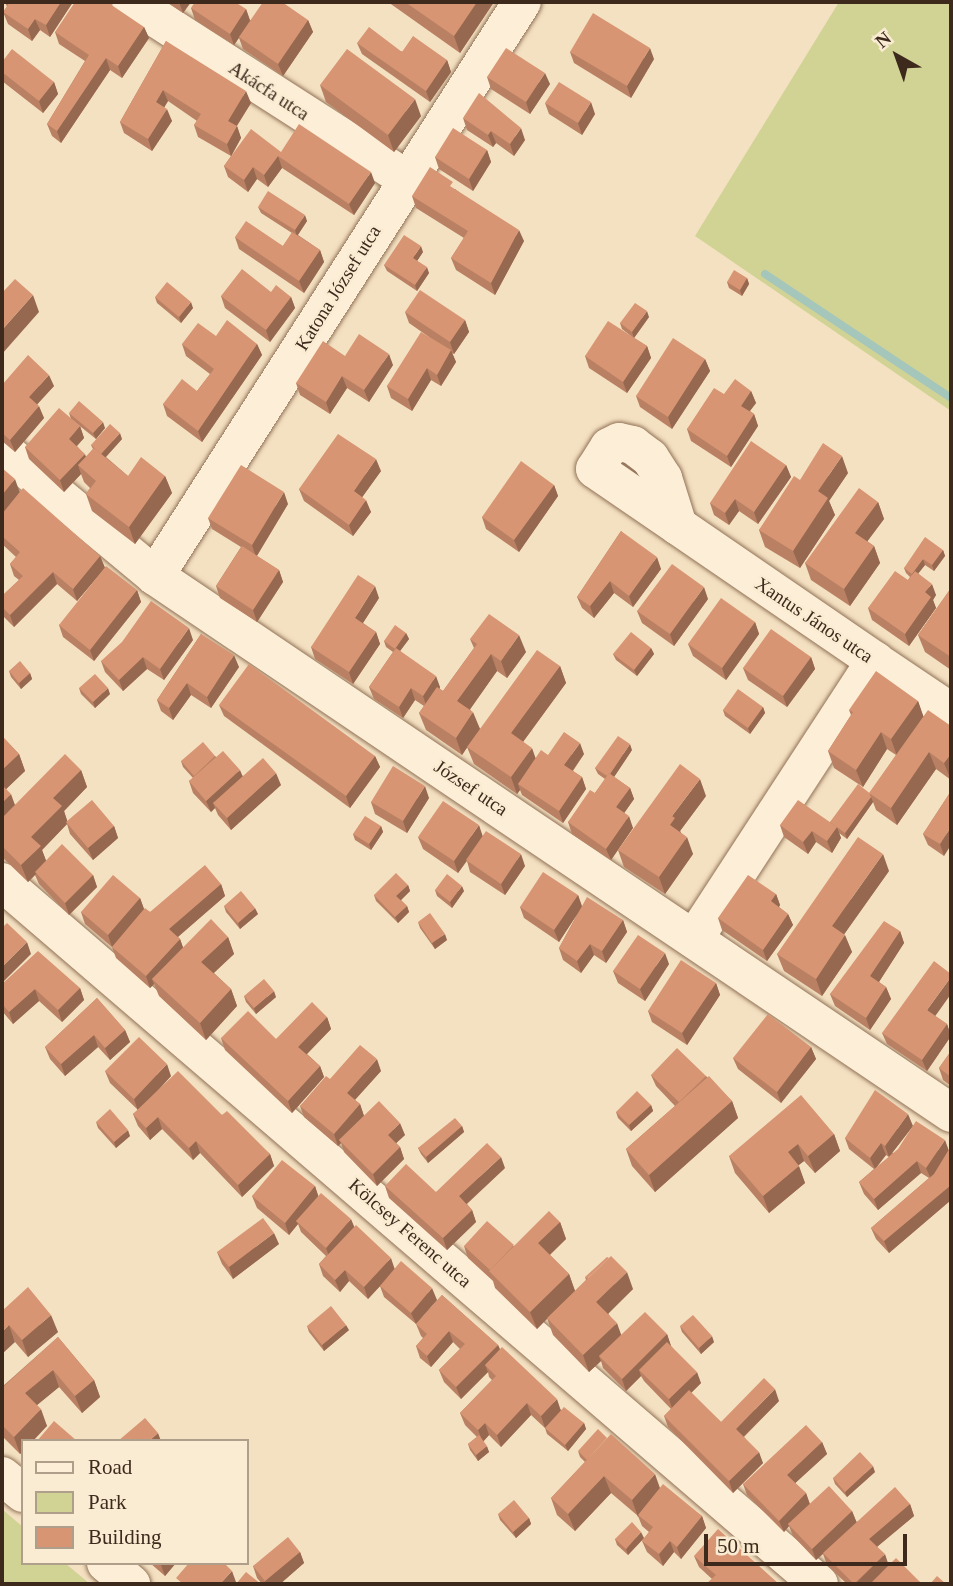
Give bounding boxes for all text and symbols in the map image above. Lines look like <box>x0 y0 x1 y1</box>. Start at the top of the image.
north arrow <box>862 21 932 91</box>
text: N <box>871 27 895 52</box>
street label: Akácfa utca <box>225 57 313 125</box>
street label: Katona József utca <box>290 221 386 355</box>
street label: Xantus János utca <box>751 572 877 668</box>
street label: József utca <box>430 755 512 821</box>
street label: Kölcsey Ferenc utca <box>344 1174 476 1292</box>
legend <box>21 1439 248 1565</box>
text: Road <box>88 1455 132 1479</box>
text: Park <box>88 1490 127 1514</box>
scale bar <box>708 1520 911 1564</box>
text: Building <box>88 1525 162 1549</box>
text: 50 m <box>717 1534 760 1558</box>

